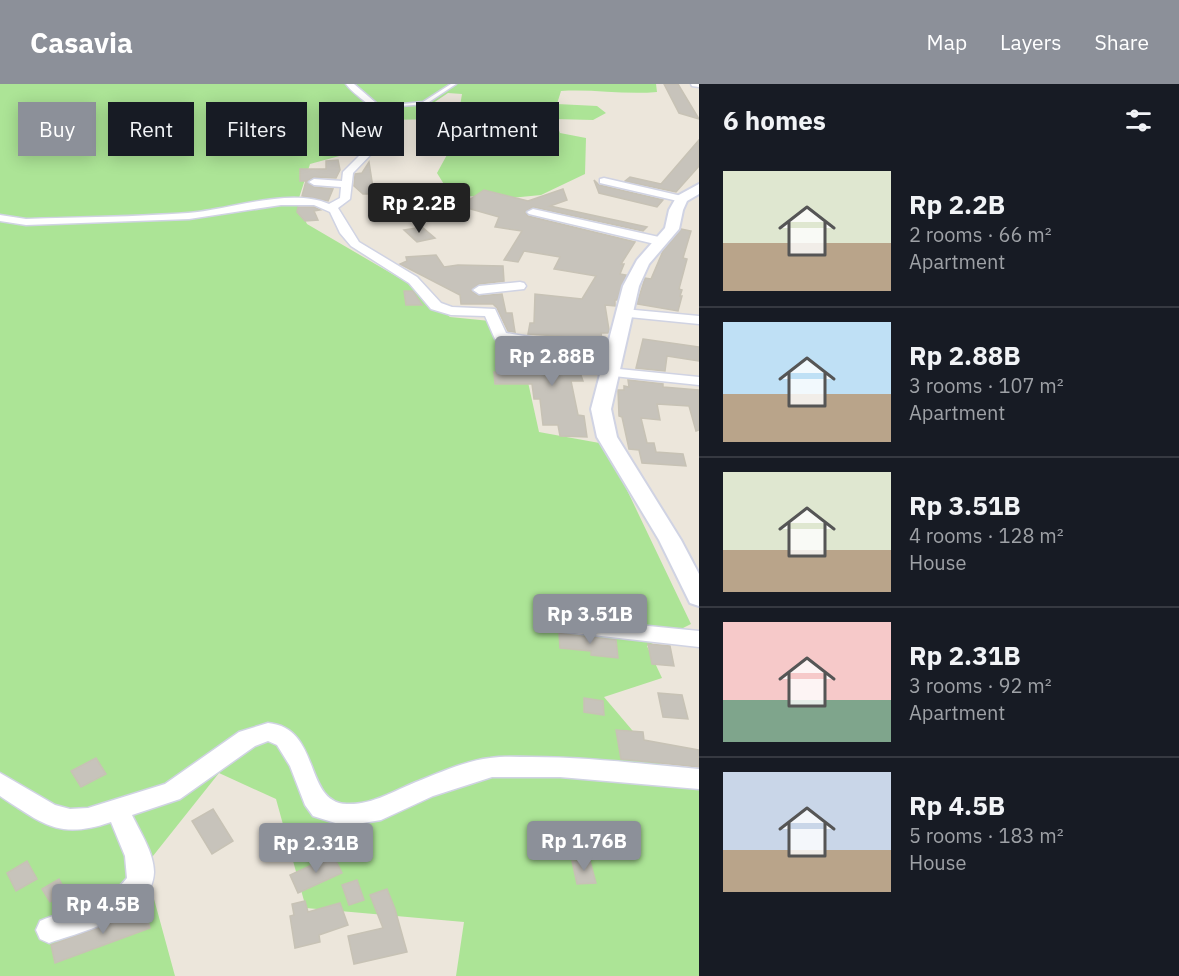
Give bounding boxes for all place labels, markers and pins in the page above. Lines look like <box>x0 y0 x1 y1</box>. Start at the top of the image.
pin: Rp 2.2B <box>364 183 474 234</box>
pin: Rp 2.88B <box>490 336 614 387</box>
pin: Rp 3.51B <box>528 594 652 645</box>
pin: Rp 1.76B <box>522 821 646 872</box>
pin: Rp 2.31B <box>254 823 378 874</box>
pin: Rp 4.5B <box>48 884 158 935</box>

